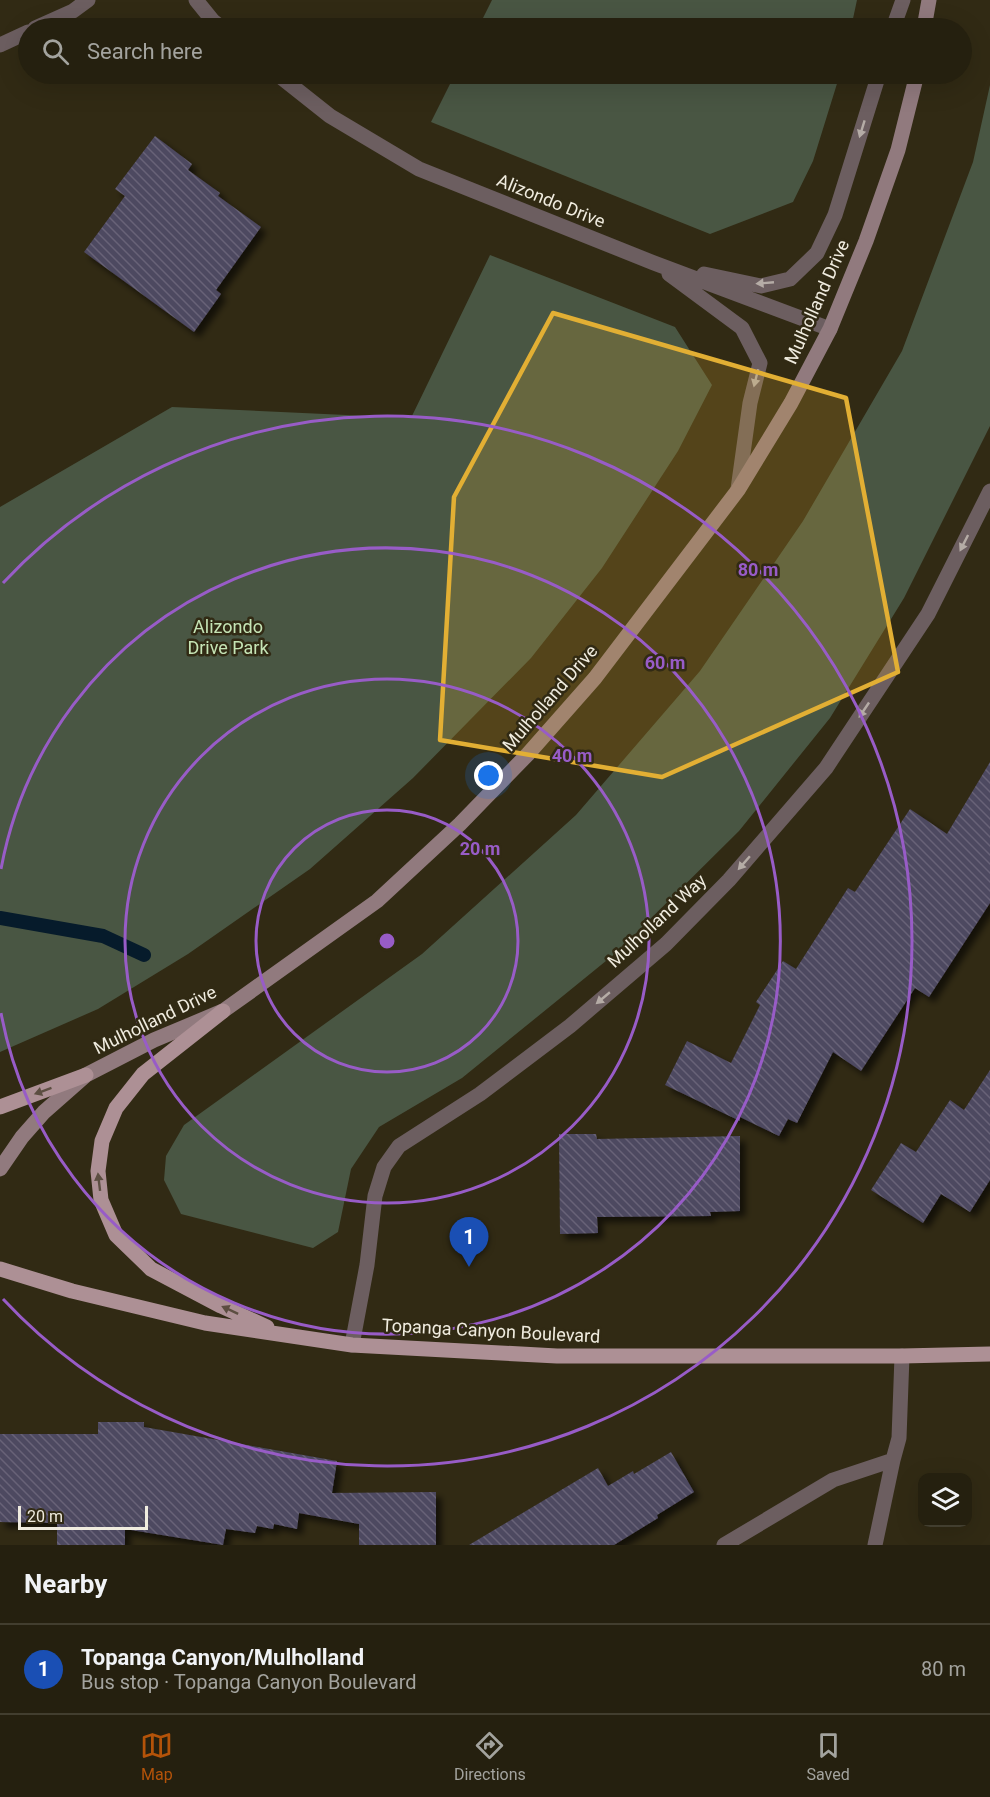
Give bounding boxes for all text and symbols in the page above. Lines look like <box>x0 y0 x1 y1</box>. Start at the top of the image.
search box <box>18 18 972 84</box>
icon: search <box>39 35 72 68</box>
text: Search here <box>87 39 203 64</box>
one-way arrow <box>857 120 866 138</box>
street label: Alizondo Drive <box>494 169 608 232</box>
street label: Mulholland Drive <box>780 236 853 367</box>
one-way arrow <box>755 279 774 288</box>
one-way arrow <box>751 369 761 387</box>
one-way arrow <box>959 535 969 552</box>
text: 80 m <box>738 559 778 580</box>
park label: Alizondo Drive Park <box>187 616 269 658</box>
street label: Mulholland Drive <box>498 640 601 755</box>
text: 60 m <box>645 652 685 673</box>
one-way arrow <box>858 702 870 718</box>
text: 40 m <box>552 745 592 766</box>
your location <box>474 761 503 790</box>
text: 20 m <box>460 838 500 859</box>
one-way arrow <box>738 855 751 870</box>
street label: Mulholland Way <box>603 869 711 972</box>
centre of rings <box>377 931 397 951</box>
street label: Mulholland Drive <box>90 981 219 1058</box>
one-way arrow <box>595 991 611 1004</box>
one-way arrow <box>34 1087 52 1097</box>
one-way arrow <box>94 1172 104 1191</box>
pin: 1 <box>450 1218 488 1267</box>
one-way arrow <box>222 1306 239 1315</box>
street label: Topanga Canyon Boulevard <box>381 1314 601 1347</box>
map controls <box>918 1473 972 1527</box>
button: layers <box>918 1473 972 1527</box>
scale bar <box>18 1503 148 1530</box>
text: 20 m <box>27 1507 63 1526</box>
text: Nearby <box>24 1569 107 1599</box>
text: Topanga Canyon/Mulholland <box>81 1645 364 1670</box>
text: 1 <box>38 1657 49 1681</box>
text: 80 m <box>921 1657 966 1681</box>
text: Bus stop · Topanga Canyon Boulevard <box>81 1670 417 1694</box>
tab: Map <box>140 1729 173 1784</box>
tab: Directions <box>454 1729 526 1784</box>
tab: Saved <box>806 1729 850 1784</box>

